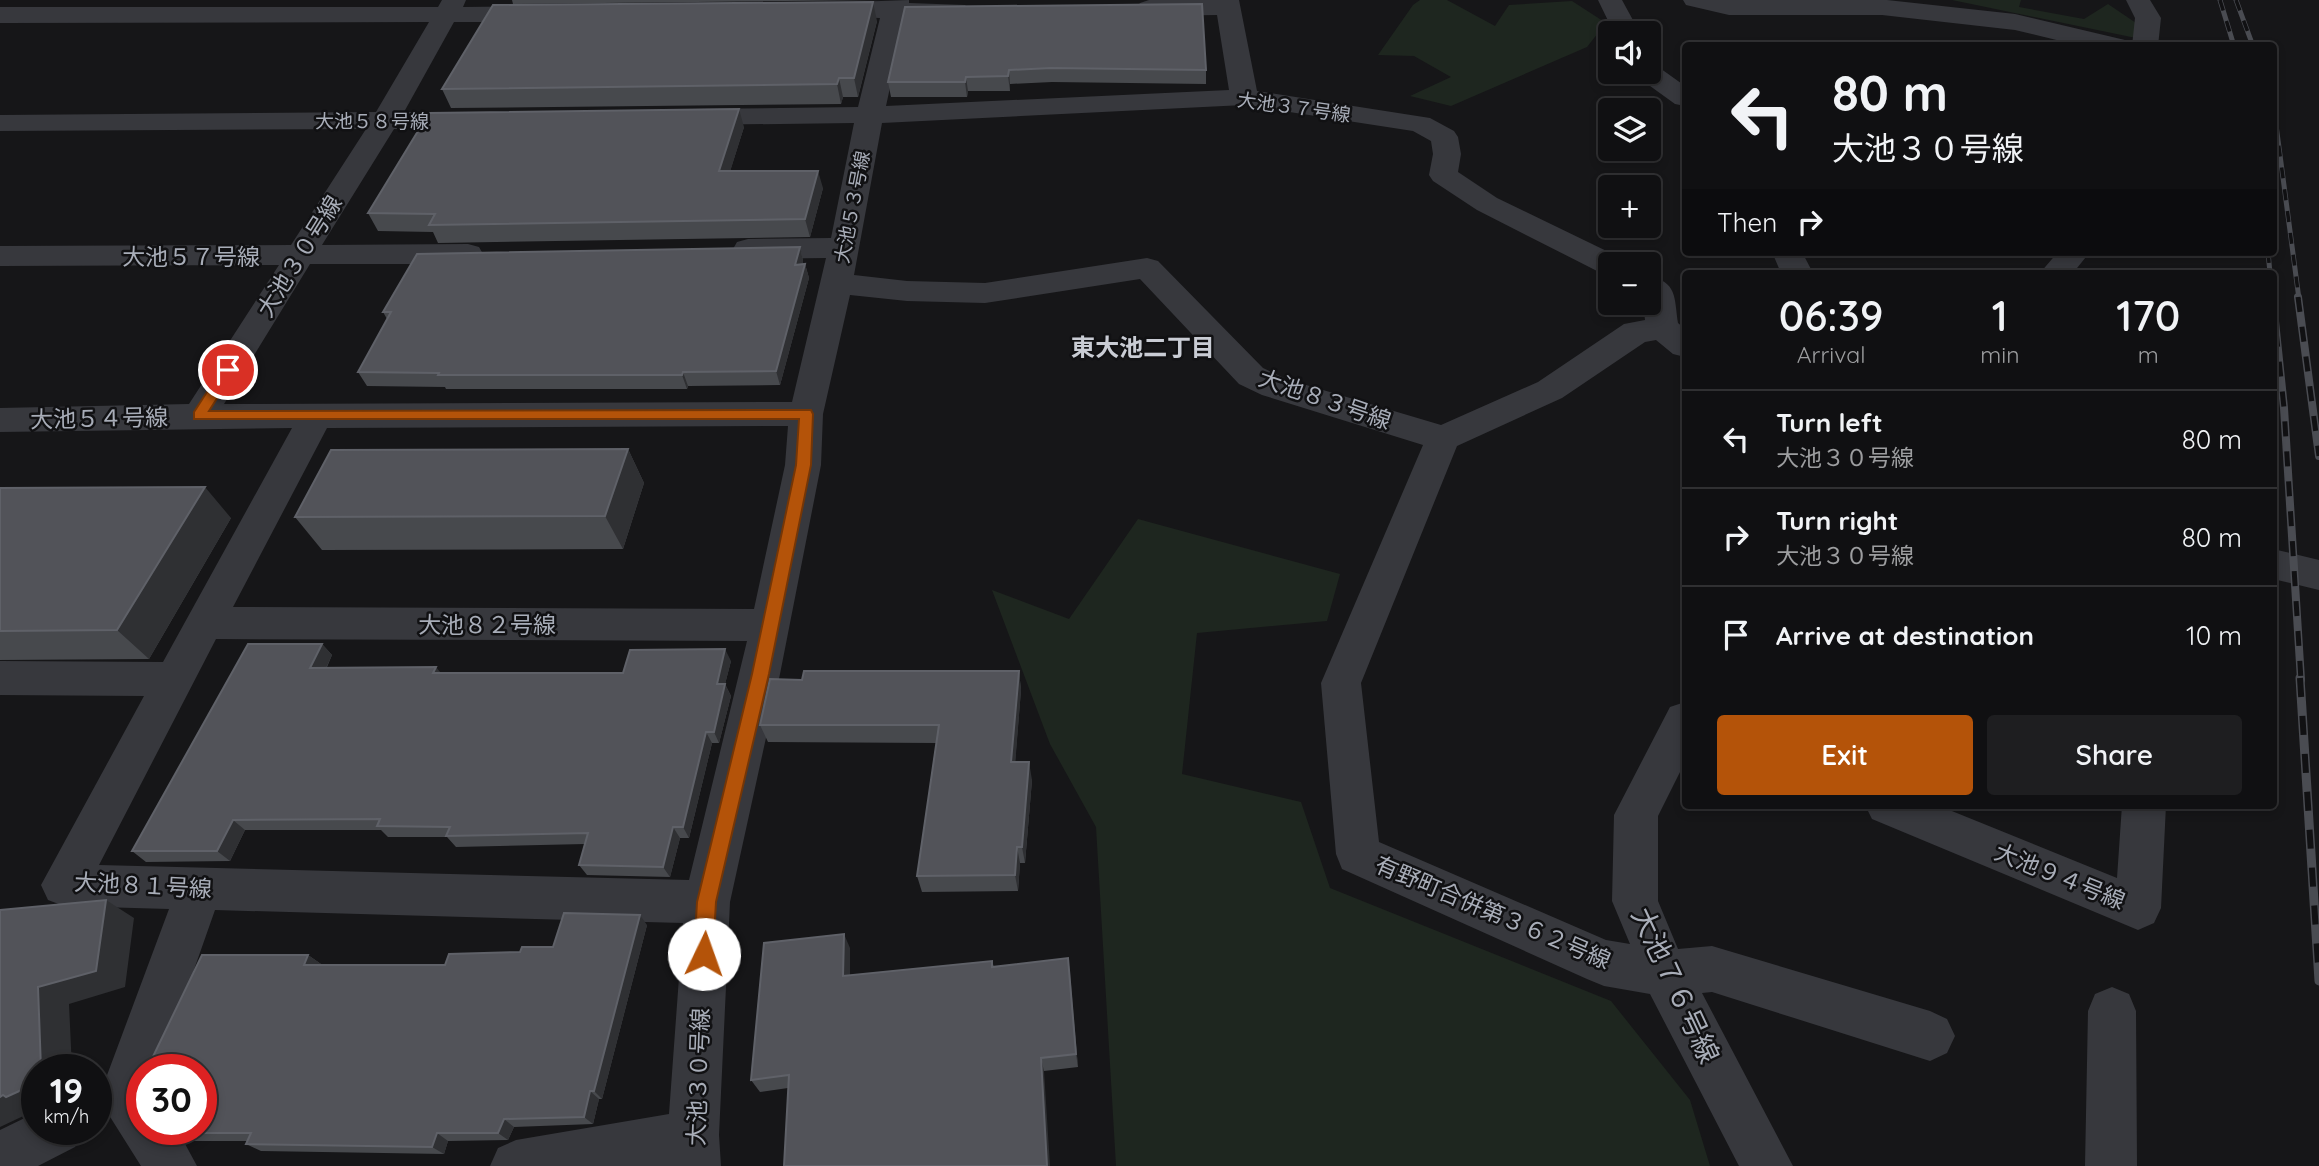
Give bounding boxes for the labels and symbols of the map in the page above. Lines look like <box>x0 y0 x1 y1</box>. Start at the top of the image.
street label: 大池３７号線 <box>1236 87 1352 127</box>
street label: 大池５８号線 <box>315 109 429 133</box>
street label: 大池５３号線 <box>829 149 875 265</box>
street label: 大池３０号線 <box>250 190 348 322</box>
street label: 大池５７号線 <box>122 242 260 271</box>
district label: 東大池二丁目 <box>1071 332 1215 362</box>
pin <box>198 340 258 400</box>
street label: 大池８３号線 <box>1255 363 1395 435</box>
street label: 大池５４号線 <box>30 402 168 434</box>
street label: 大池８２号線 <box>418 610 556 639</box>
street label: 大池９４号線 <box>1991 837 2129 915</box>
street label: 有野町合併第３６２号線 <box>1371 849 1615 975</box>
street label: 大池８１号線 <box>73 867 213 903</box>
street label: 大池７６号線 <box>1625 901 1727 1069</box>
position arrow <box>667 917 741 991</box>
street label: 大池３０号線 <box>681 1008 715 1146</box>
speed limit sign: 30 <box>126 1054 217 1145</box>

